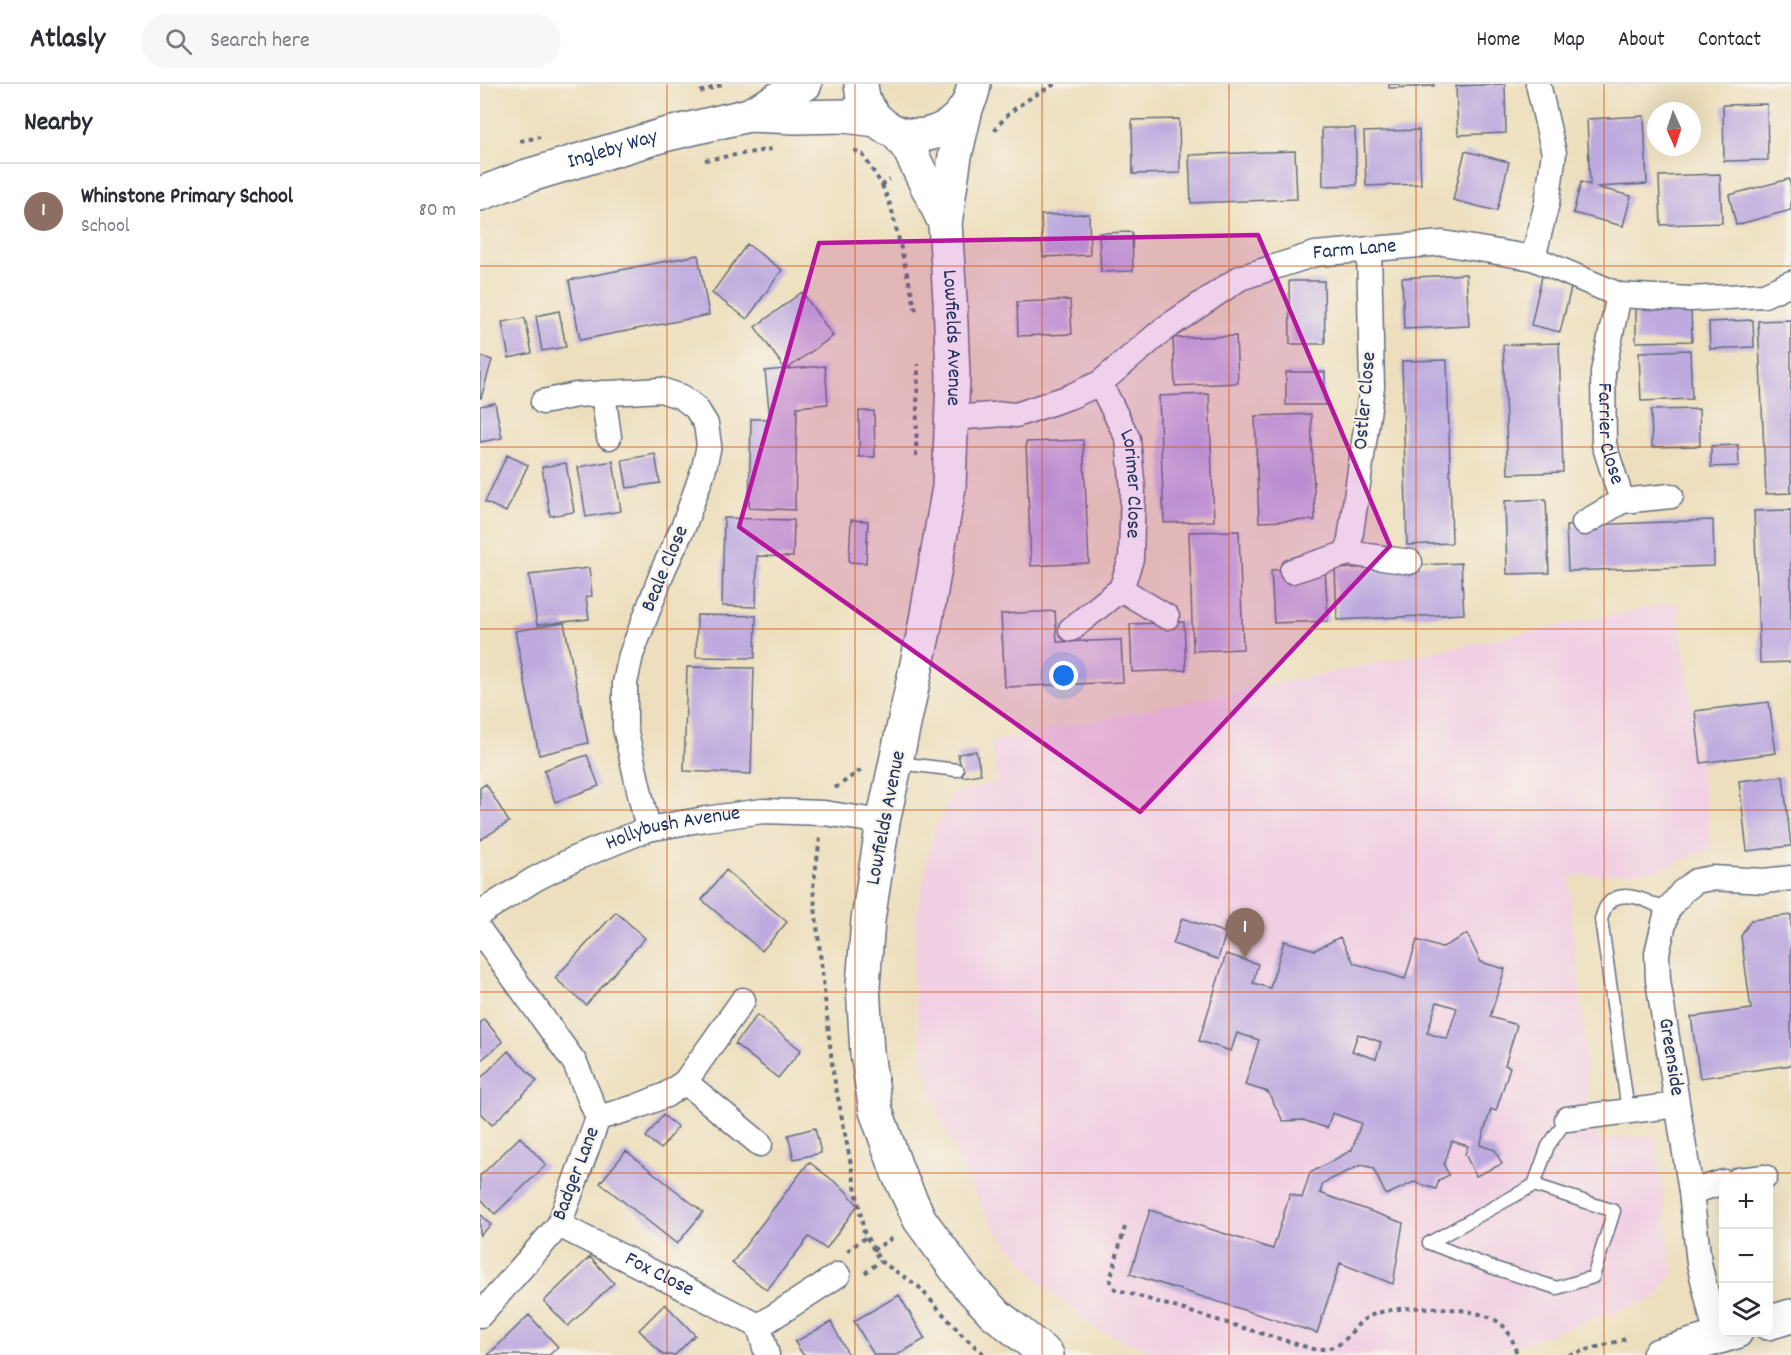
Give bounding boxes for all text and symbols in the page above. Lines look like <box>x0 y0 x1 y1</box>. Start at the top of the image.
search box <box>141 14 561 68</box>
text: Atlasly <box>30 21 105 61</box>
icon: search <box>162 25 195 58</box>
text: Search here <box>210 26 310 57</box>
text: Home <box>1476 26 1520 56</box>
text: Map <box>1553 26 1585 56</box>
text: About <box>1618 26 1665 56</box>
text: Contact <box>1698 26 1761 56</box>
north arrow <box>1647 102 1701 156</box>
text: Nearby <box>24 105 92 142</box>
street label: Ingleby Way <box>564 123 662 178</box>
text: Whinstone Primary School <box>81 182 293 213</box>
text: 1 <box>41 197 46 225</box>
text: 80 m <box>419 197 456 225</box>
text: School <box>81 213 130 241</box>
street label: Farm Lane <box>1312 232 1398 269</box>
street label: Lowfields Avenue <box>933 269 968 407</box>
street label: Ostler Close <box>1347 351 1385 451</box>
street label: Farrier Close <box>1588 382 1631 489</box>
street label: Lorimer Close <box>1111 424 1148 539</box>
street label: Beale Close <box>634 521 698 617</box>
your location <box>1049 661 1078 690</box>
street label: Lowfields Avenue <box>859 748 915 888</box>
street label: Hollybush Avenue <box>601 799 742 859</box>
pin: 1 <box>1226 908 1264 958</box>
street label: Greenside <box>1649 1016 1691 1098</box>
street label: Badger Lane <box>545 1123 609 1225</box>
map controls <box>1719 1175 1773 1337</box>
button: + <box>1719 1175 1773 1229</box>
button: − <box>1719 1229 1773 1283</box>
street label: Fox Close <box>619 1245 699 1306</box>
button: layers <box>1719 1283 1773 1337</box>

